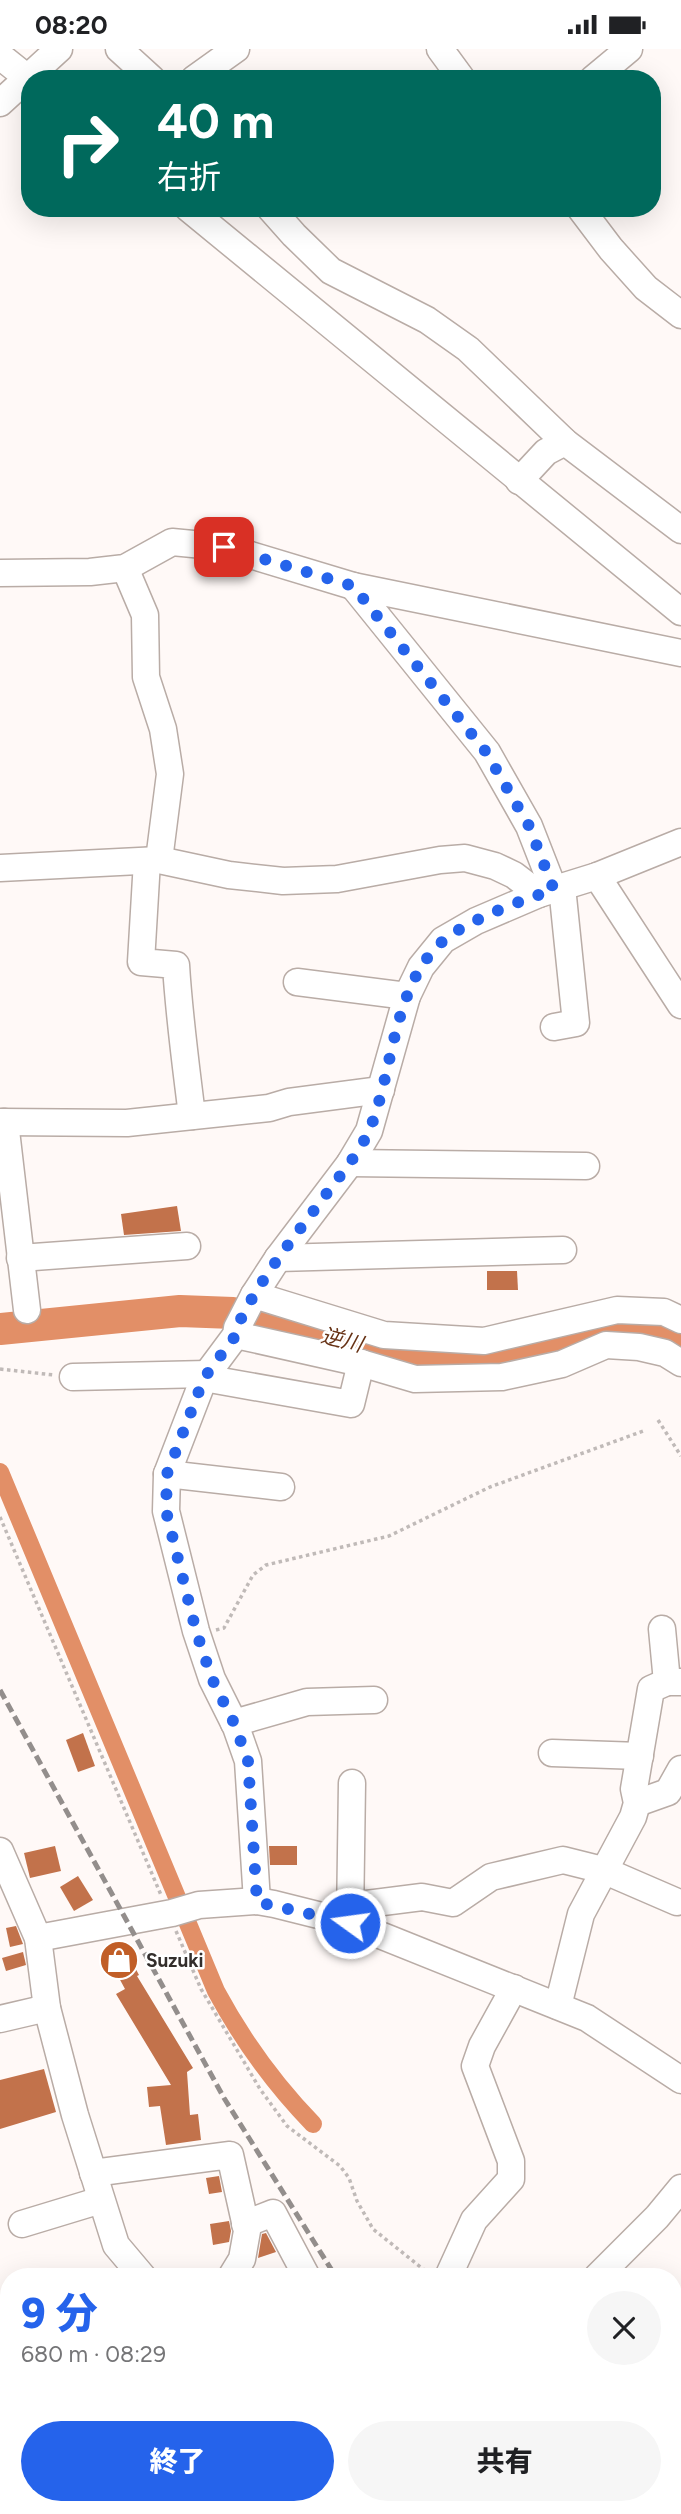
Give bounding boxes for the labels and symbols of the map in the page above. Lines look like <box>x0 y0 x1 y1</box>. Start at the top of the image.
pin <box>194 517 254 577</box>
water label: 逆川 <box>319 1322 367 1357</box>
position arrow <box>313 1886 387 1960</box>
shop icon: Suzuki <box>98 1939 140 1981</box>
place label: Suzuki <box>146 1949 203 1972</box>

